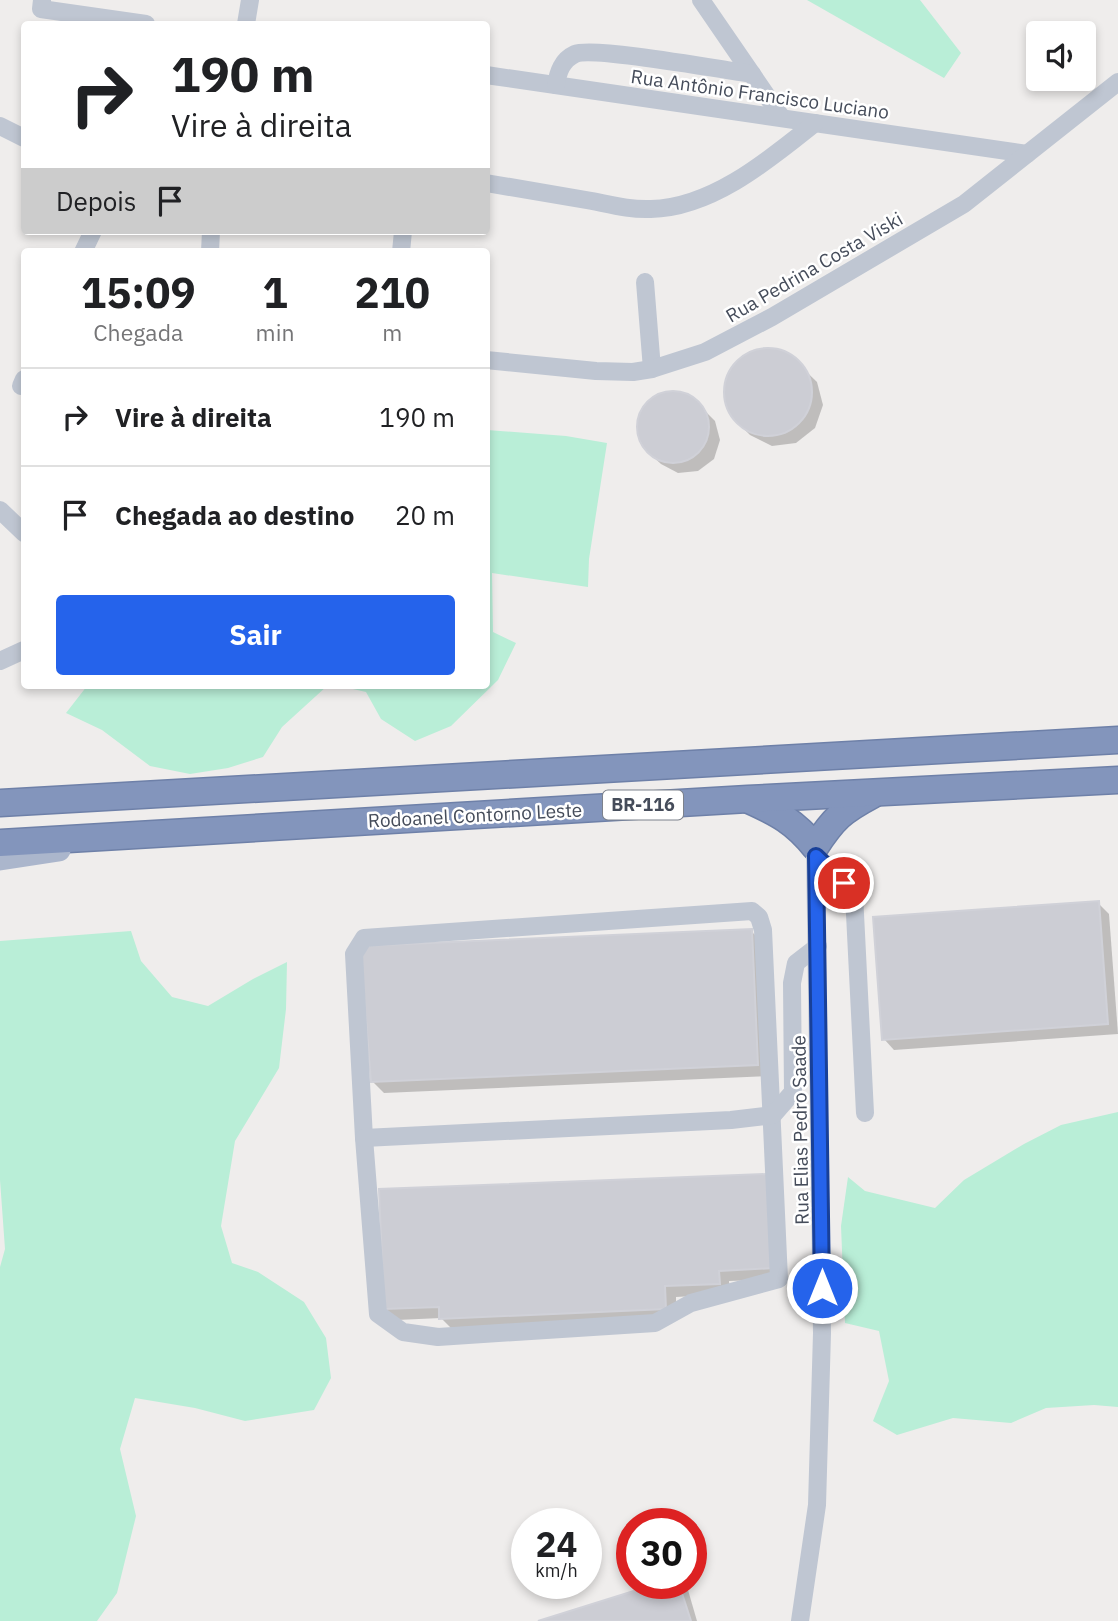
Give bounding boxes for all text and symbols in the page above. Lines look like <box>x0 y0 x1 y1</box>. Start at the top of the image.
map controls <box>1026 21 1096 91</box>
button: sound <box>1026 21 1096 91</box>
text: 190 m <box>171 42 315 105</box>
icon: right <box>56 49 147 140</box>
street label: Rua Antônio Francisco Luciano <box>629 64 891 124</box>
text: Vire à direita <box>171 104 352 146</box>
icon: arrive <box>151 182 189 220</box>
text: Depois <box>56 184 137 218</box>
street label: Rua Pedrina Costa Viski <box>721 206 907 328</box>
text: 15:09 <box>81 265 196 320</box>
text: 1 <box>262 265 288 320</box>
text: 210 <box>354 265 430 320</box>
text: Chegada <box>93 317 183 347</box>
text: min <box>256 317 294 347</box>
text: m <box>382 317 402 347</box>
icon: right <box>56 398 94 436</box>
text: Vire à direita <box>115 400 272 434</box>
text: 190 m <box>379 400 455 434</box>
icon: arrive <box>56 496 94 534</box>
text: Chegada ao destino <box>115 498 354 532</box>
text: 20 m <box>395 498 455 532</box>
button: Sair <box>56 595 455 675</box>
road number: BR-116 <box>603 790 683 820</box>
street label: Rodoanel Contorno Leste <box>367 797 583 833</box>
pin <box>814 853 874 913</box>
icon: arrive <box>825 864 863 902</box>
street label: Rua Elias Pedro Saade <box>786 1035 814 1225</box>
position arrow <box>785 1251 859 1325</box>
speed limit sign: 30 <box>616 1508 707 1599</box>
text: 24 <box>535 1521 578 1567</box>
text: km/h <box>535 1559 578 1582</box>

